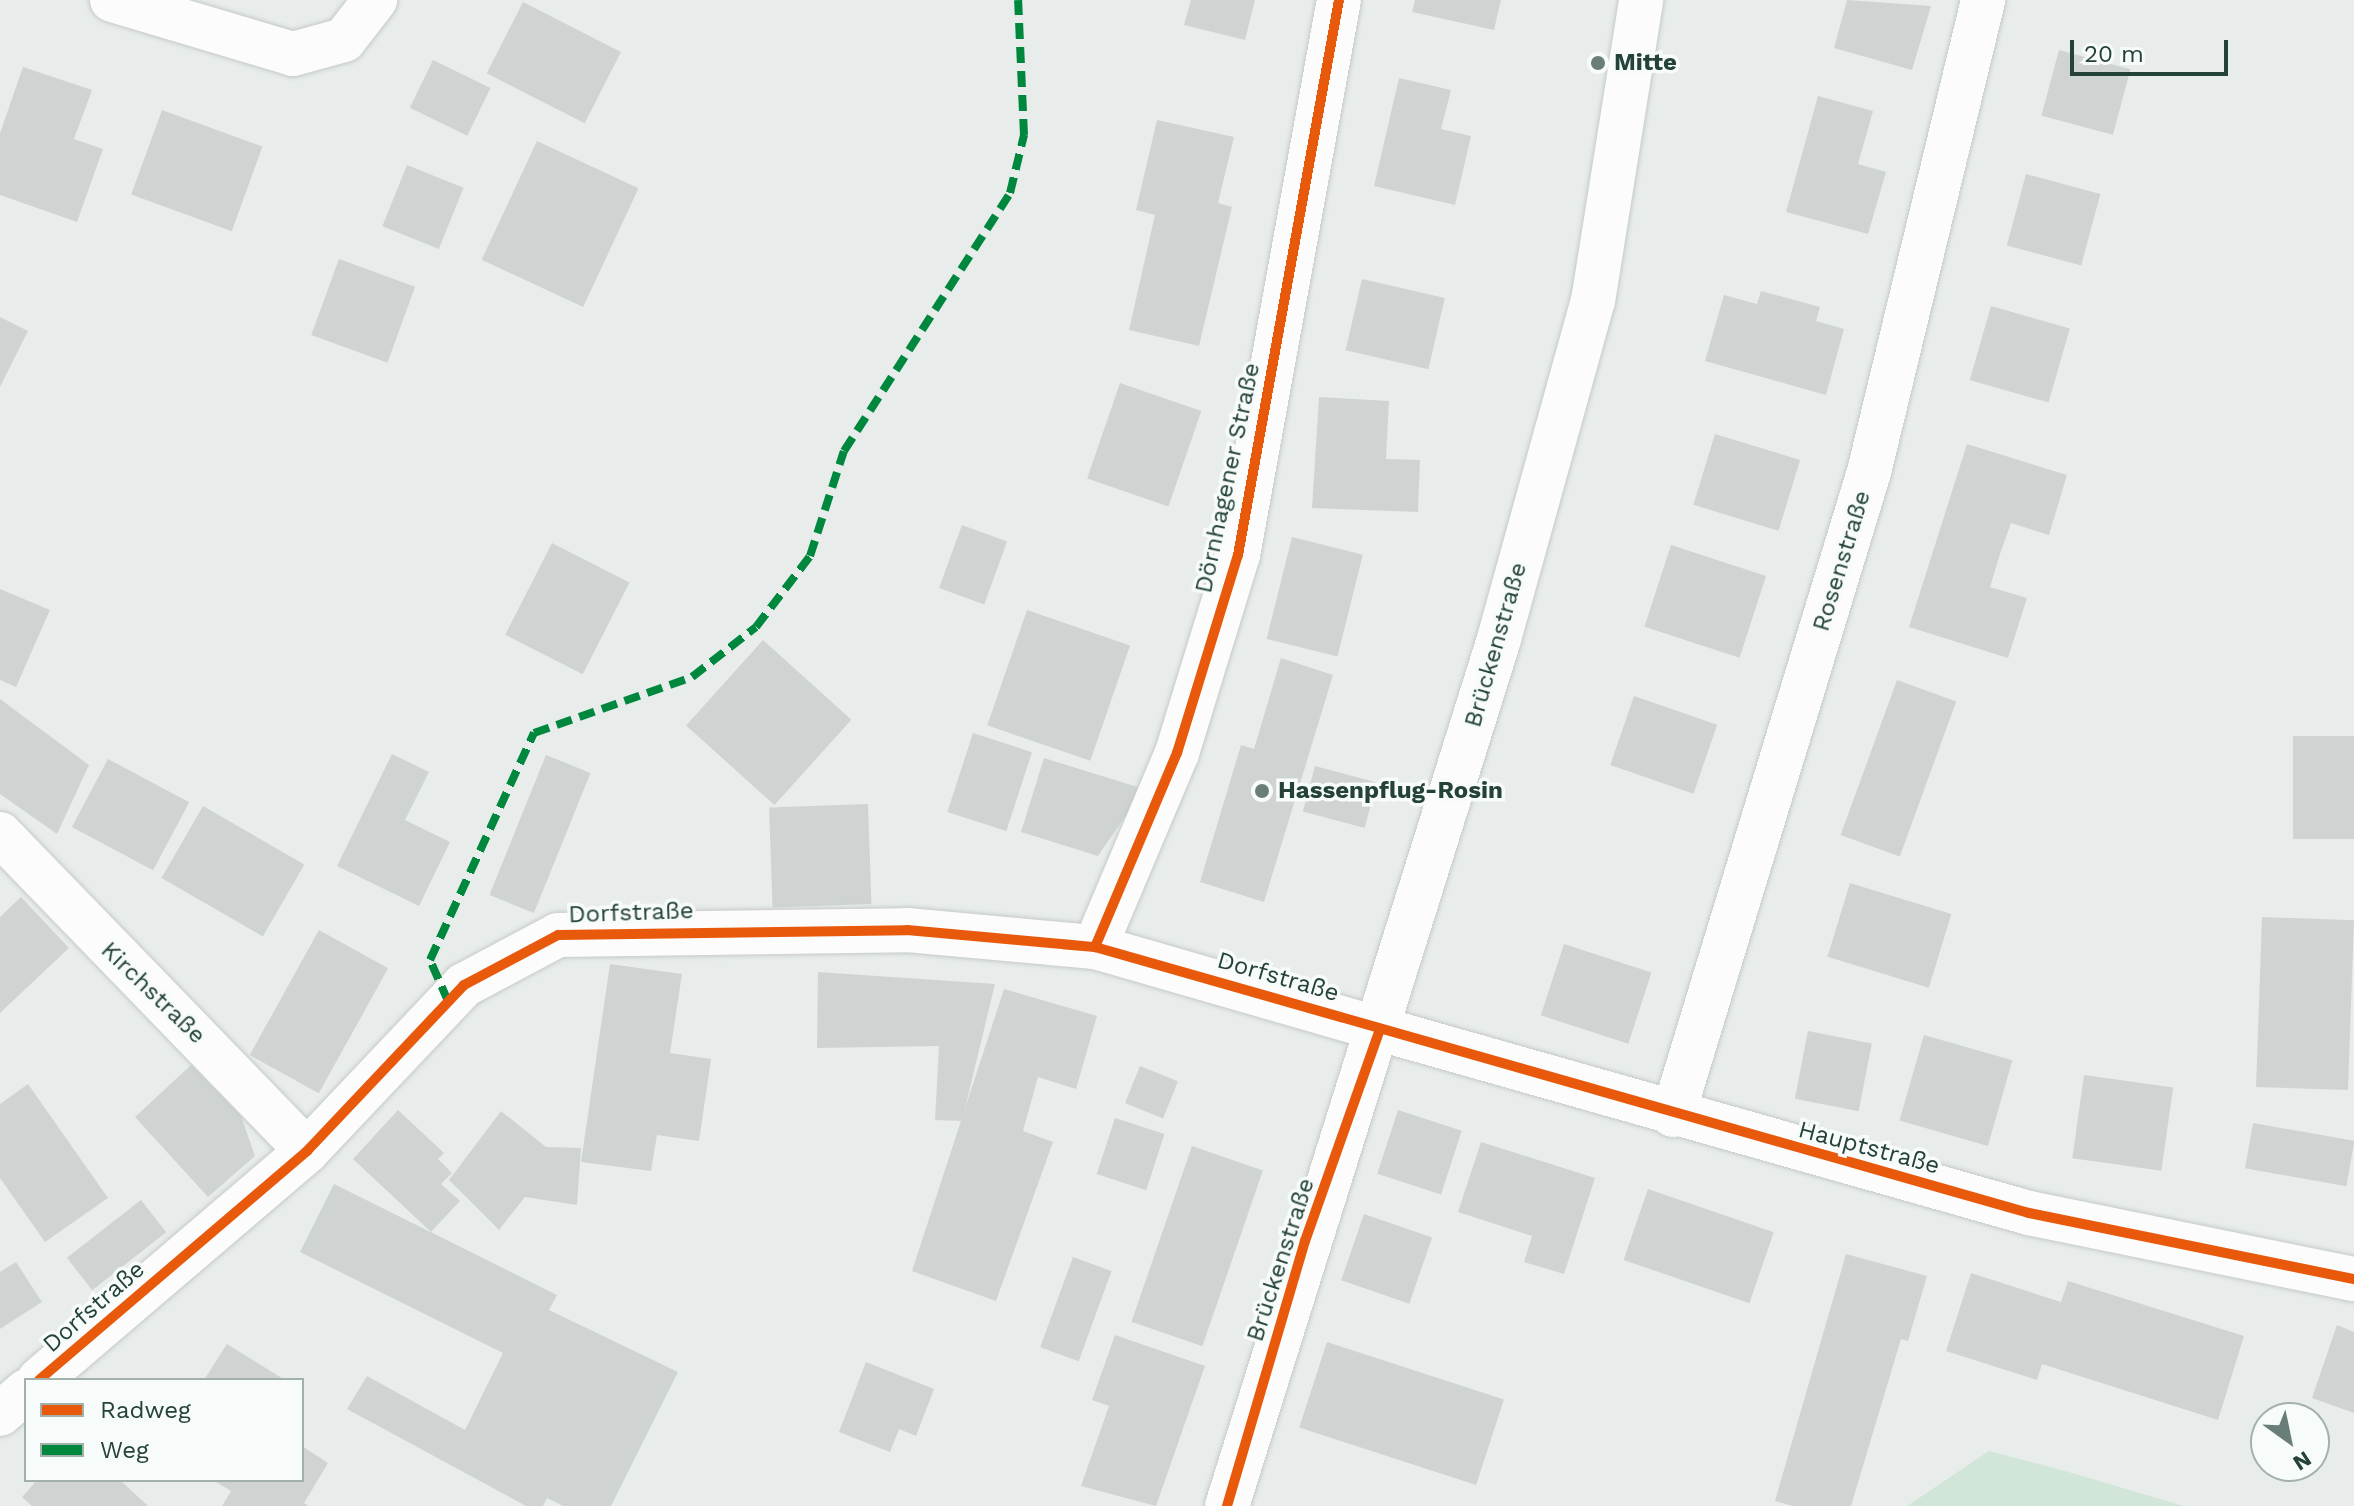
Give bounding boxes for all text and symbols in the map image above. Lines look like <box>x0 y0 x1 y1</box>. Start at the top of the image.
scale bar <box>2074 24 2232 74</box>
text: 20 m <box>2084 40 2144 68</box>
place label: Mitte <box>1614 49 1677 77</box>
marker: Mitte <box>1589 54 1607 72</box>
street label: Dörnhagener Straße <box>1189 360 1267 596</box>
street label: Rosenstraße <box>1807 487 1877 635</box>
street label: Brückenstraße <box>1459 559 1533 731</box>
place label: Hassenpflug-Rosin <box>1278 777 1503 805</box>
marker: Hassenpflug-Rosin <box>1253 782 1271 800</box>
street label: Dorfstraße <box>568 896 694 930</box>
street label: Kirchstraße <box>95 936 211 1050</box>
street label: Dorfstraße <box>1214 946 1342 1008</box>
street label: Hauptstraße <box>1795 1115 1943 1181</box>
street label: Brückenstraße <box>1241 1175 1321 1345</box>
street label: Dorfstraße <box>37 1255 151 1359</box>
legend <box>24 1378 304 1482</box>
text: Radweg <box>100 1396 191 1424</box>
north arrow <box>2250 1402 2330 1482</box>
text: Weg <box>100 1436 149 1464</box>
text: N <box>2289 1446 2316 1476</box>

